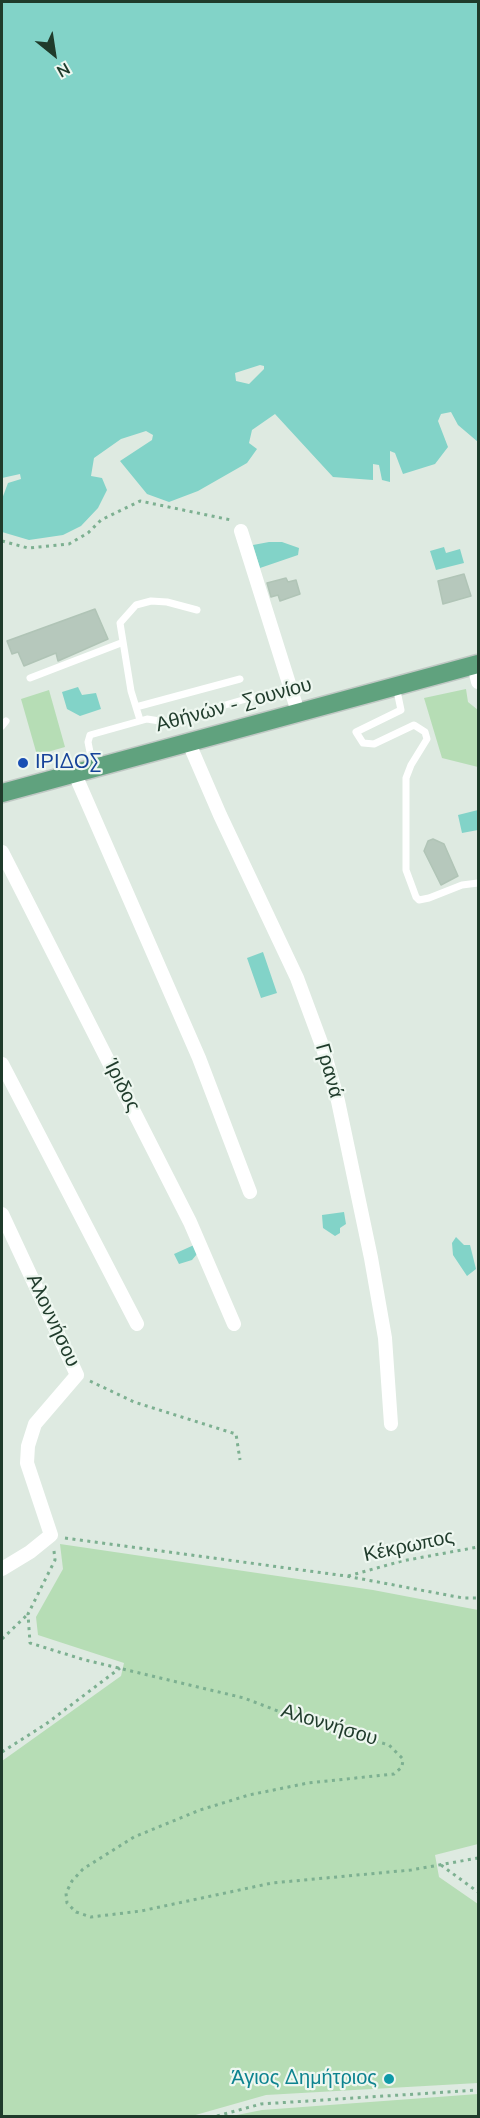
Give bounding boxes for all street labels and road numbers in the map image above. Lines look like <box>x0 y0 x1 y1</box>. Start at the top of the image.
street label: Αθήνών - Σουνίου <box>153 674 315 738</box>
street label: Γρανά <box>309 1041 347 1101</box>
street label: Ίριδος <box>98 1056 144 1116</box>
street label: Αλοννήσου <box>20 1271 84 1371</box>
street label: Κέκρωπος <box>362 1526 456 1568</box>
street label: Αλοννήσου <box>278 1700 380 1752</box>

